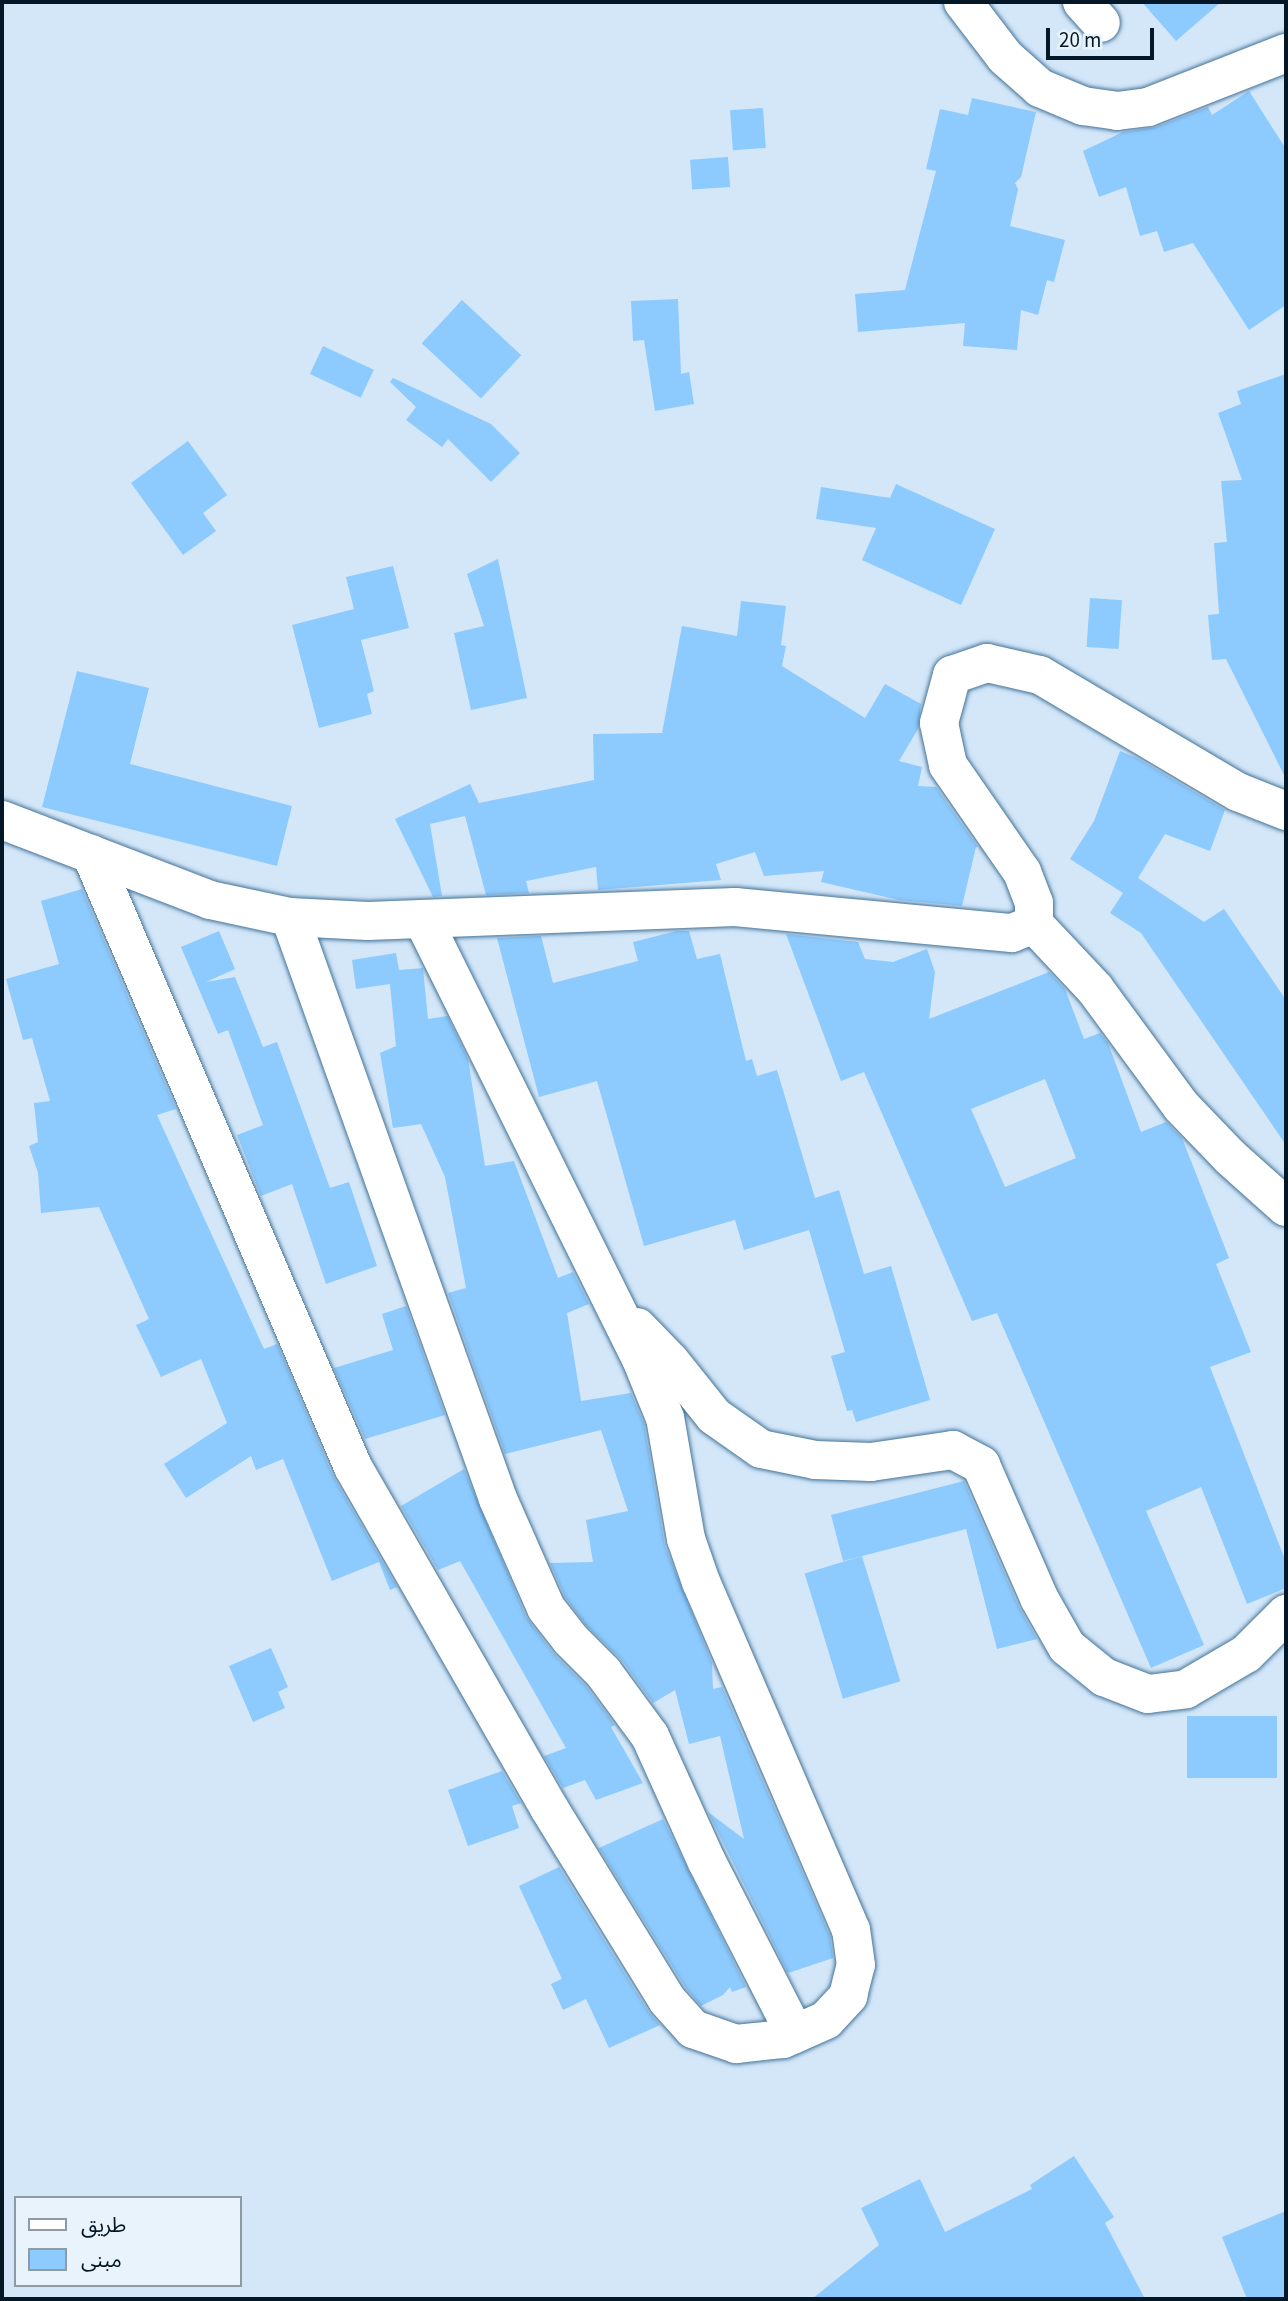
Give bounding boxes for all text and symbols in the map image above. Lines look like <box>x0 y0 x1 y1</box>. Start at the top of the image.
scale bar <box>1050 14 1158 58</box>
text: 20 m <box>1059 25 1101 55</box>
legend <box>14 2196 242 2287</box>
text: طريق <box>81 2210 126 2240</box>
text: مبنى <box>81 2245 122 2275</box>

